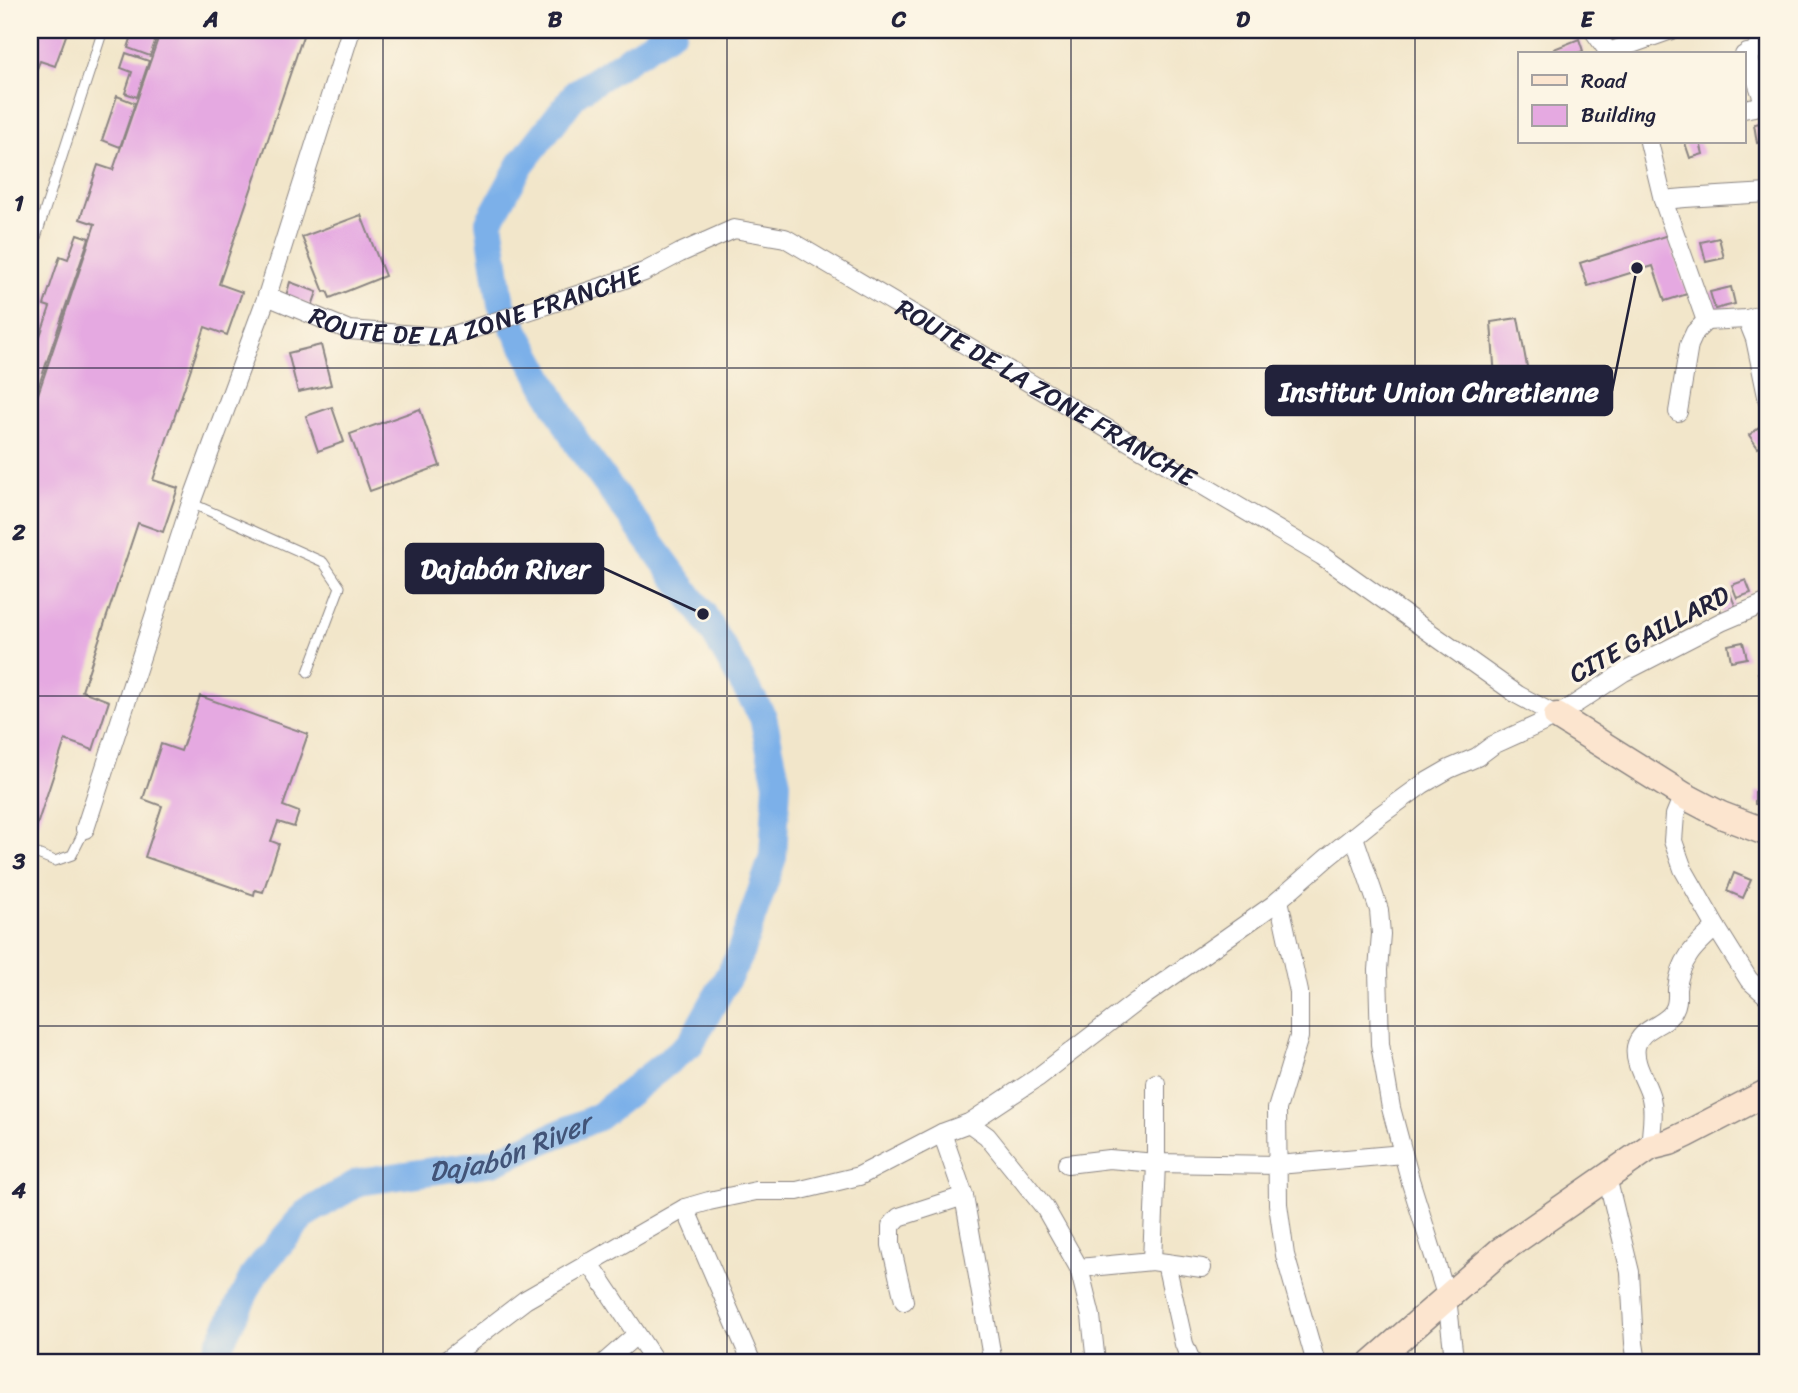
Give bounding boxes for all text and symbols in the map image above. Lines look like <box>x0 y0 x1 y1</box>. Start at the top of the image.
text: A <box>202 0 219 40</box>
text: B <box>548 0 563 40</box>
text: C <box>891 0 907 40</box>
text: D <box>1236 0 1251 40</box>
text: E <box>1581 0 1596 40</box>
legend <box>1518 52 1745 144</box>
text: Road <box>1581 62 1628 100</box>
text: Building <box>1581 96 1657 134</box>
text: 1 <box>14 183 24 224</box>
street label: ROUTE DE LA ZONE FRANCHE <box>302 251 649 360</box>
street label: ROUTE DE LA ZONE FRANCHE <box>887 285 1206 500</box>
callout: Institut Union Chretienne <box>1266 366 1612 415</box>
text: Institut Union Chretienne <box>1277 367 1600 416</box>
text: 2 <box>11 512 26 553</box>
callout: Dajabón River <box>406 544 603 593</box>
text: Dajabón River <box>420 544 592 593</box>
street label: CITE GAILLARD <box>1560 572 1738 696</box>
text: 3 <box>12 841 26 882</box>
water label: Dajabón River <box>425 1096 604 1196</box>
text: 4 <box>11 1170 27 1211</box>

